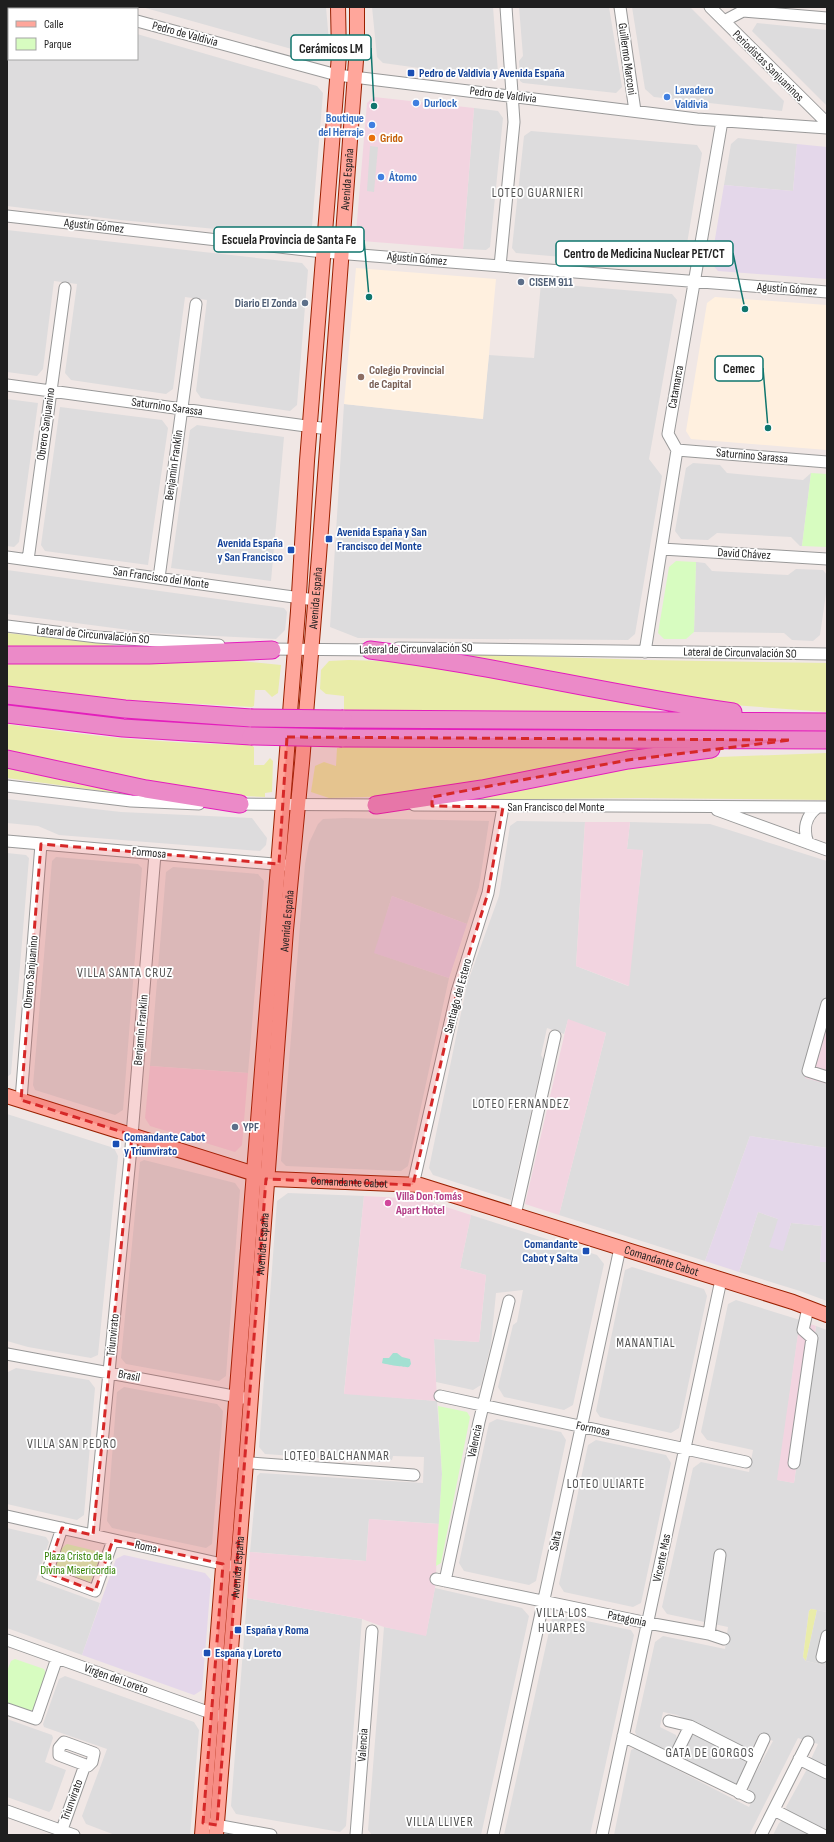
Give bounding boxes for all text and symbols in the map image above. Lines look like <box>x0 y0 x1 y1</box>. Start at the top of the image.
legend <box>8 8 138 60</box>
text: Calle <box>44 17 64 32</box>
street label: Pedro de Valdivia <box>151 18 220 50</box>
street label: Guillermo Marconi <box>615 22 639 96</box>
street label: Periodistas Sanjuaninos <box>729 27 807 105</box>
callout: Cerámicos LM <box>291 35 371 60</box>
text: Parque <box>44 37 72 52</box>
text: Cerámicos LM <box>299 41 363 57</box>
place label: Pedro de Valdivia y Avenida España <box>419 66 565 81</box>
marker: Pedro de Valdivia y Avenida España <box>406 68 416 78</box>
street label: Pedro de Valdivia <box>469 83 538 107</box>
place label: Lavadero Valdivia <box>675 83 714 112</box>
marker: Lavadero Valdivia <box>662 92 672 102</box>
place label: Durlock <box>424 96 457 111</box>
marker: Durlock <box>411 98 421 108</box>
place label: Boutique del Herraje <box>318 111 364 140</box>
marker: Boutique del Herraje <box>367 120 377 130</box>
place label: Grido <box>380 131 403 146</box>
marker: Grido <box>367 133 377 143</box>
street label: Avenida España <box>337 147 357 212</box>
place label: Átomo <box>388 170 417 185</box>
marker: Átomo <box>376 172 386 182</box>
district label: LOTEO GUARNIERI <box>492 185 584 201</box>
street label: Agustín Gómez <box>62 215 125 237</box>
callout: Escuela Provincia de Santa Fe <box>214 227 364 252</box>
text: Escuela Provincia de Santa Fe <box>222 232 357 248</box>
callout: Centro de Medicina Nuclear PET/CT <box>556 241 733 266</box>
text: Centro de Medicina Nuclear PET/CT <box>563 246 725 262</box>
street label: Agustín Gómez <box>385 249 448 269</box>
place label: CISEM 911 <box>529 275 573 290</box>
marker: CISEM 911 <box>516 277 526 287</box>
street label: Agustín Gómez <box>755 279 818 299</box>
place label: Diario El Zonda <box>235 296 297 311</box>
marker: Diario El Zonda <box>300 298 310 308</box>
callout: Cemec <box>715 356 763 381</box>
text: Cemec <box>723 361 755 377</box>
place label: Colegio Provincial de Capital <box>369 363 444 392</box>
street label: Catamarca <box>665 364 687 410</box>
marker: Colegio Provincial de Capital <box>356 372 366 382</box>
street label: Obrero Sanjuanino <box>33 387 59 461</box>
street label: Saturnino Sarassa <box>130 395 204 419</box>
street label: Benjamín Franklin <box>162 429 186 501</box>
street label: Saturnino Sarassa <box>716 445 789 467</box>
place label: Avenida España y San Francisco del Monte <box>336 525 427 554</box>
marker: Avenida España y San Francisco del Monte <box>324 534 334 544</box>
place label: Avenida España y San Francisco <box>217 536 283 565</box>
marker: Avenida España y San Francisco <box>286 545 296 555</box>
street label: David Chávez <box>717 545 772 563</box>
street label: San Francisco del Monte <box>112 564 210 592</box>
street label: Avenida España <box>305 566 326 631</box>
street label: Lateral de Circunvalación SO <box>36 623 150 647</box>
street label: Lateral de Circunvalación SO <box>359 641 473 657</box>
street label: Lateral de Circunvalación SO <box>683 645 797 661</box>
street label: San Francisco del Monte <box>507 800 605 815</box>
street label: Formosa <box>131 844 167 862</box>
street label: Avenida España <box>277 889 297 953</box>
street label: Obrero Sanjuanino <box>20 935 42 1009</box>
street label: Santiago del Estero <box>441 957 475 1035</box>
district label: VILLA SANTA CRUZ <box>77 965 173 981</box>
street label: Benjamín Franklin <box>130 994 152 1066</box>
district label: LOTEO FERNANDEZ <box>472 1096 570 1112</box>
place label: YPF <box>243 1120 259 1135</box>
marker: YPF <box>230 1122 240 1132</box>
place label: Comandante Cabot y Triunvirato <box>124 1130 205 1159</box>
marker: Comandante Cabot y Triunvirato <box>111 1139 121 1149</box>
street label: Comandante Cabot <box>310 1173 388 1191</box>
place label: Villa Don Tomás Apart Hotel <box>395 1189 462 1218</box>
marker: Villa Don Tomás Apart Hotel <box>383 1198 393 1208</box>
street label: Avenida España <box>253 1212 272 1276</box>
place label: Comandante Cabot y Salta <box>522 1237 578 1266</box>
street label: Comandante Cabot <box>622 1242 701 1280</box>
marker: Comandante Cabot y Salta <box>581 1246 591 1256</box>
street label: Triunvirato <box>103 1313 123 1357</box>
district label: MANANTIAL <box>616 1335 676 1351</box>
street label: Brasil <box>117 1367 141 1385</box>
street label: Formosa <box>575 1418 612 1440</box>
street label: Valencia <box>464 1423 486 1459</box>
district label: VILLA SAN PEDRO <box>27 1436 117 1452</box>
district label: LOTEO BALCHANMAR <box>284 1448 390 1464</box>
district label: LOTEO ULIARTE <box>567 1476 645 1492</box>
street label: Salta <box>547 1529 566 1552</box>
street label: Vicente Mas <box>650 1533 674 1583</box>
street label: Avenida España <box>228 1535 248 1599</box>
street label: Roma <box>133 1537 159 1557</box>
park label: Plaza Cristo de la Divina Misericordia <box>40 1549 116 1578</box>
district label: VILLA LOS HUARPES <box>536 1605 588 1636</box>
street label: Patagonia <box>606 1608 648 1631</box>
place label: España y Roma <box>246 1623 309 1638</box>
marker: España y Roma <box>233 1625 243 1635</box>
place label: España y Loreto <box>215 1646 282 1661</box>
marker: España y Loreto <box>202 1648 212 1658</box>
street label: Virgen del Loreto <box>82 1660 150 1698</box>
street label: Valencia <box>354 1727 372 1762</box>
district label: GATA DE GORGOS <box>666 1745 754 1761</box>
street label: Triunvirato <box>58 1777 86 1823</box>
district label: VILLA LLIVER <box>406 1814 474 1830</box>

